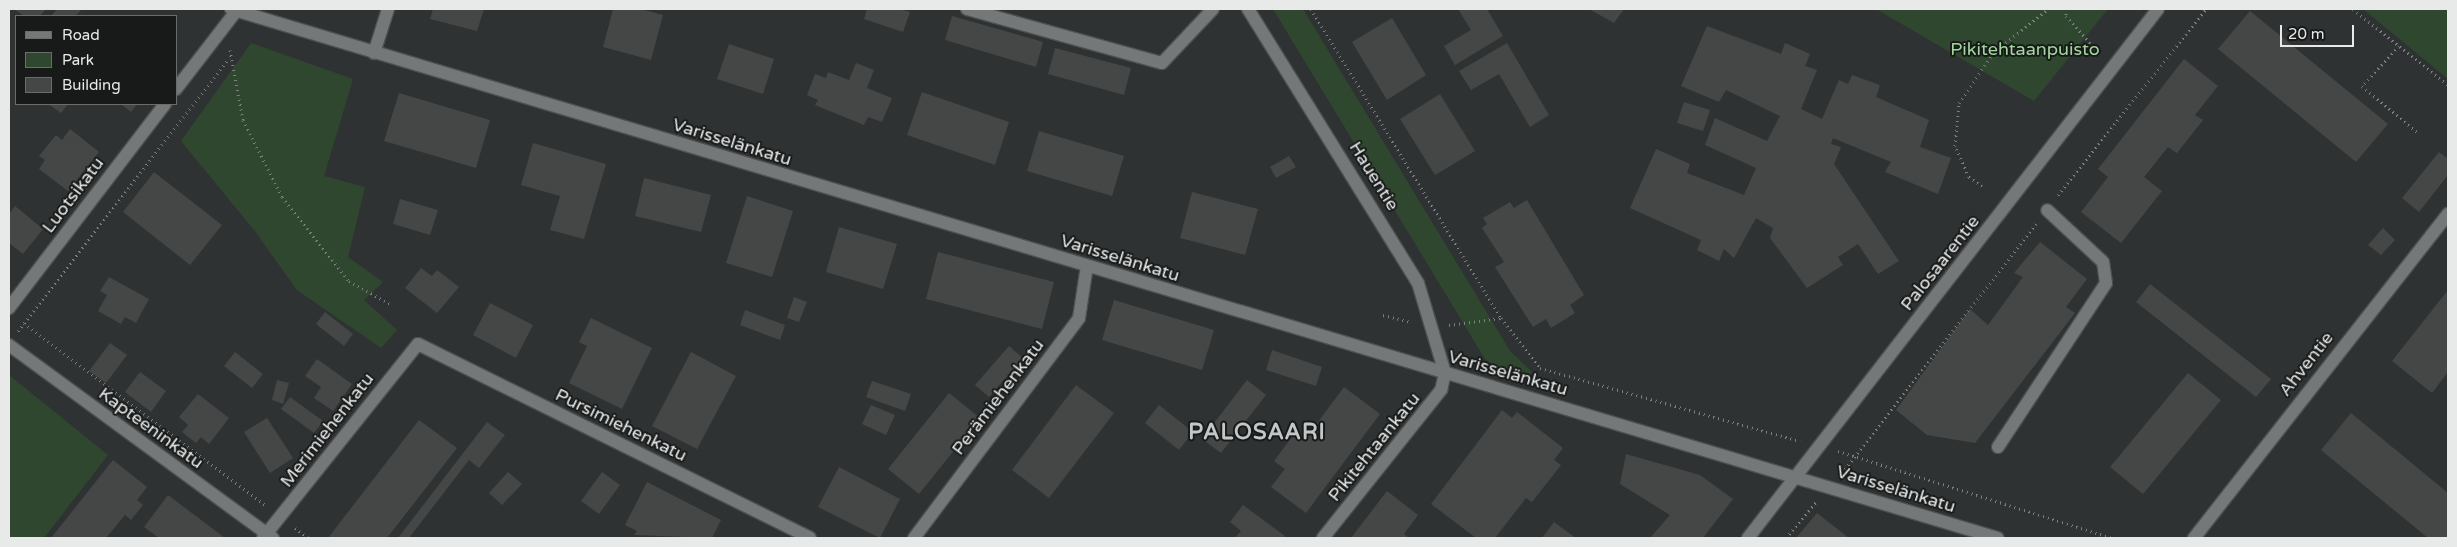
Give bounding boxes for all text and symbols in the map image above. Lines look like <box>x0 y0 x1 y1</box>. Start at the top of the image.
legend <box>15 15 178 105</box>
scale bar <box>2282 15 2356 47</box>
text: 20 m <box>2288 25 2325 43</box>
text: Road <box>62 26 100 44</box>
park label: Pikitehtaanpuisto <box>1950 38 2100 60</box>
text: Park <box>62 51 94 69</box>
text: Building <box>62 76 121 94</box>
street label: Varisselänkatu <box>670 114 794 170</box>
street label: Hauentie <box>1344 138 1404 214</box>
street label: Luotsikatu <box>37 153 109 237</box>
street label: Palosaarentie <box>1896 211 1984 315</box>
street label: Varisselänkatu <box>1058 230 1182 286</box>
street label: Ahventie <box>2274 327 2338 401</box>
street label: Perämiehenkatu <box>947 335 1049 459</box>
street label: Varisselänkatu <box>1446 346 1570 400</box>
street label: Merimiehenkatu <box>276 368 378 492</box>
street label: Kapteeninkatu <box>94 383 208 473</box>
street label: Pursimiehenkatu <box>552 384 690 466</box>
street label: Pikitehtaankatu <box>1323 388 1425 506</box>
district label: PALOSAARI <box>1187 420 1327 446</box>
street label: Varisselänkatu <box>1834 461 1958 517</box>

